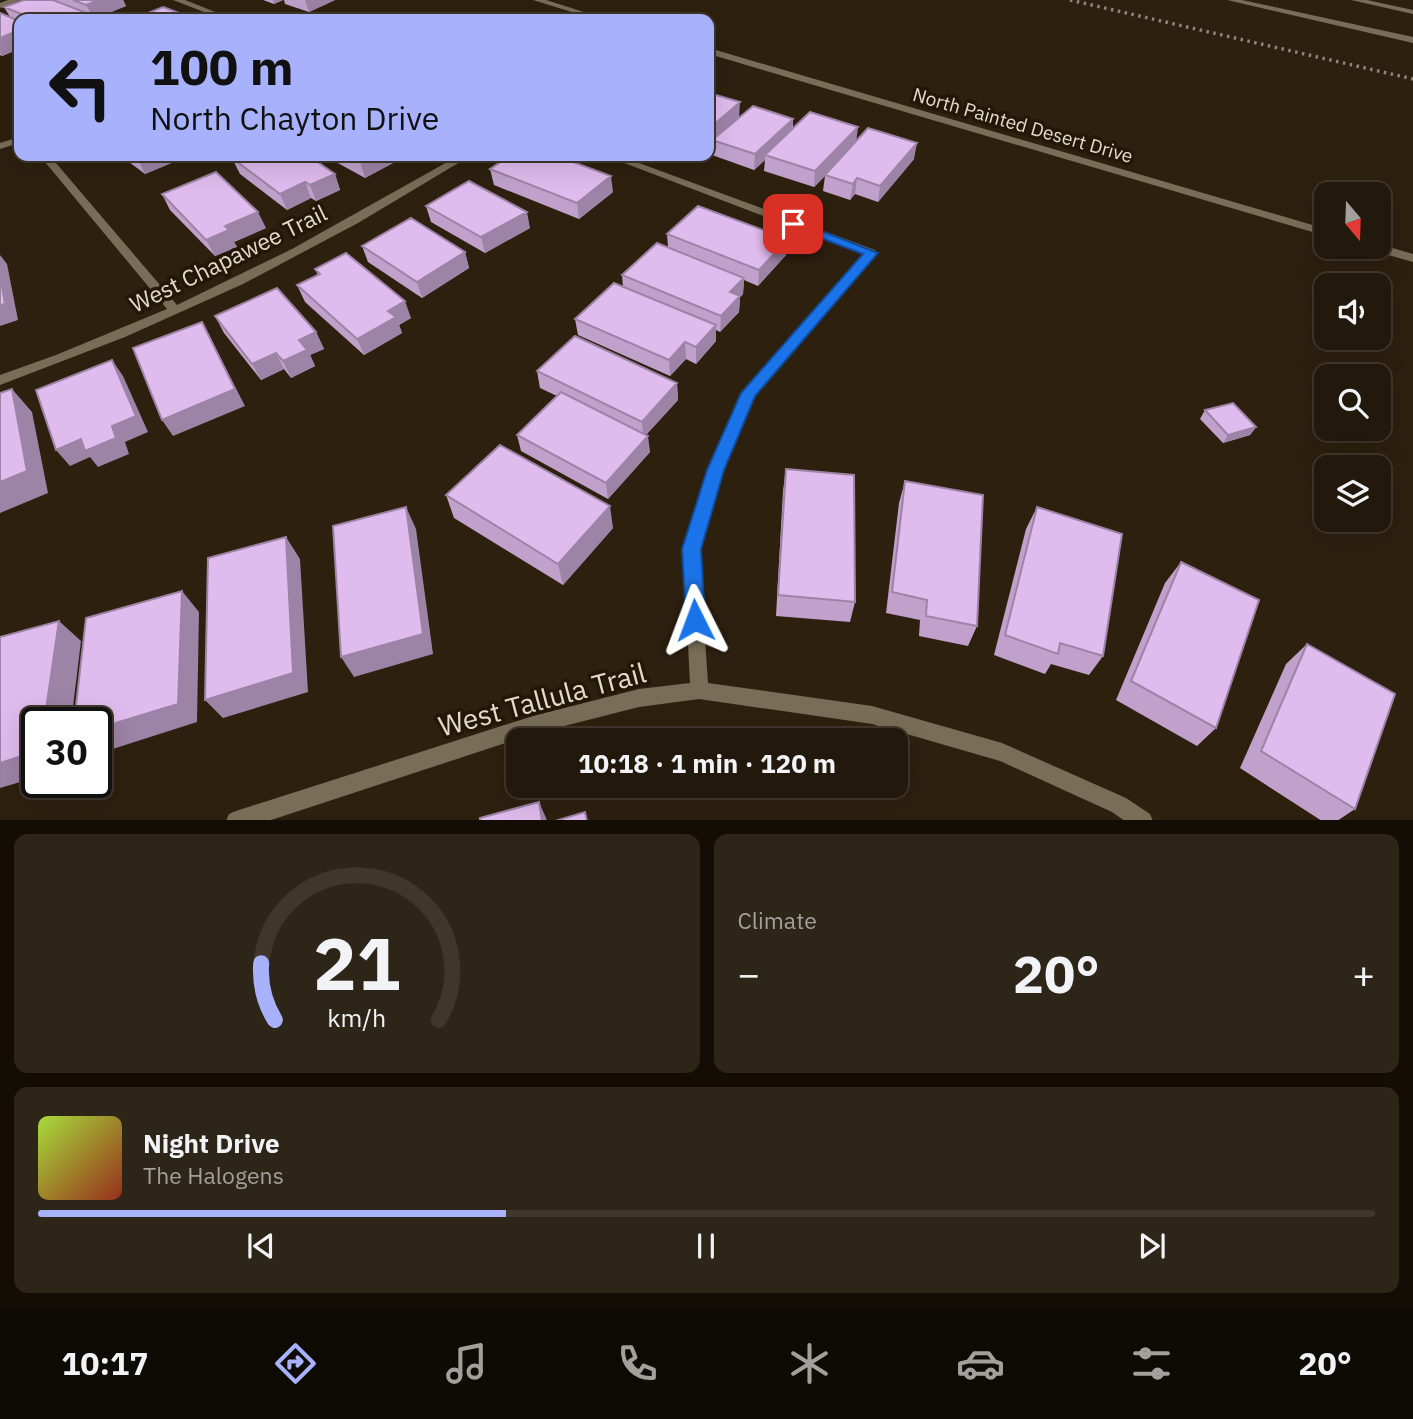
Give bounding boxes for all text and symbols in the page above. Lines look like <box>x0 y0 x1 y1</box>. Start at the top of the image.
text: 100 m <box>150 35 294 98</box>
icon: left <box>35 42 126 133</box>
street label: North Painted Desert Drive <box>910 82 1136 168</box>
text: North Chayton Drive <box>150 97 439 139</box>
north arrow <box>1314 182 1391 259</box>
map controls <box>1314 182 1391 532</box>
pin <box>763 194 823 254</box>
street label: West Chapawee Trail <box>125 197 331 319</box>
icon: arrive <box>774 205 812 243</box>
button: sound <box>1314 273 1391 350</box>
button: search <box>1314 364 1391 441</box>
button: layers <box>1314 455 1391 532</box>
position arrow <box>658 583 732 657</box>
street label: West Tallula Trail <box>434 654 650 744</box>
speed limit sign: 30 <box>21 707 112 798</box>
text: 10:18 · 1 min · 120 m <box>578 746 836 780</box>
text: Climate <box>738 905 817 935</box>
text: 21 <box>313 915 400 1010</box>
text: 20° <box>1013 940 1100 1007</box>
text: − <box>738 949 760 998</box>
text: + <box>1352 949 1375 998</box>
text: km/h <box>327 1000 386 1033</box>
text: Night Drive <box>143 1126 280 1160</box>
text: The Halogens <box>143 1160 284 1190</box>
icon: previous <box>242 1227 280 1265</box>
icon: pause <box>687 1227 725 1265</box>
icon: next <box>1133 1227 1171 1265</box>
icon: directions <box>271 1339 320 1388</box>
icon: music <box>442 1339 491 1388</box>
icon: phone <box>613 1339 662 1388</box>
icon: climate <box>785 1339 834 1388</box>
icon: car <box>956 1339 1005 1388</box>
icon: filters <box>1127 1339 1176 1388</box>
text: 10:17 <box>61 1342 149 1384</box>
text: 20° <box>1298 1342 1352 1384</box>

